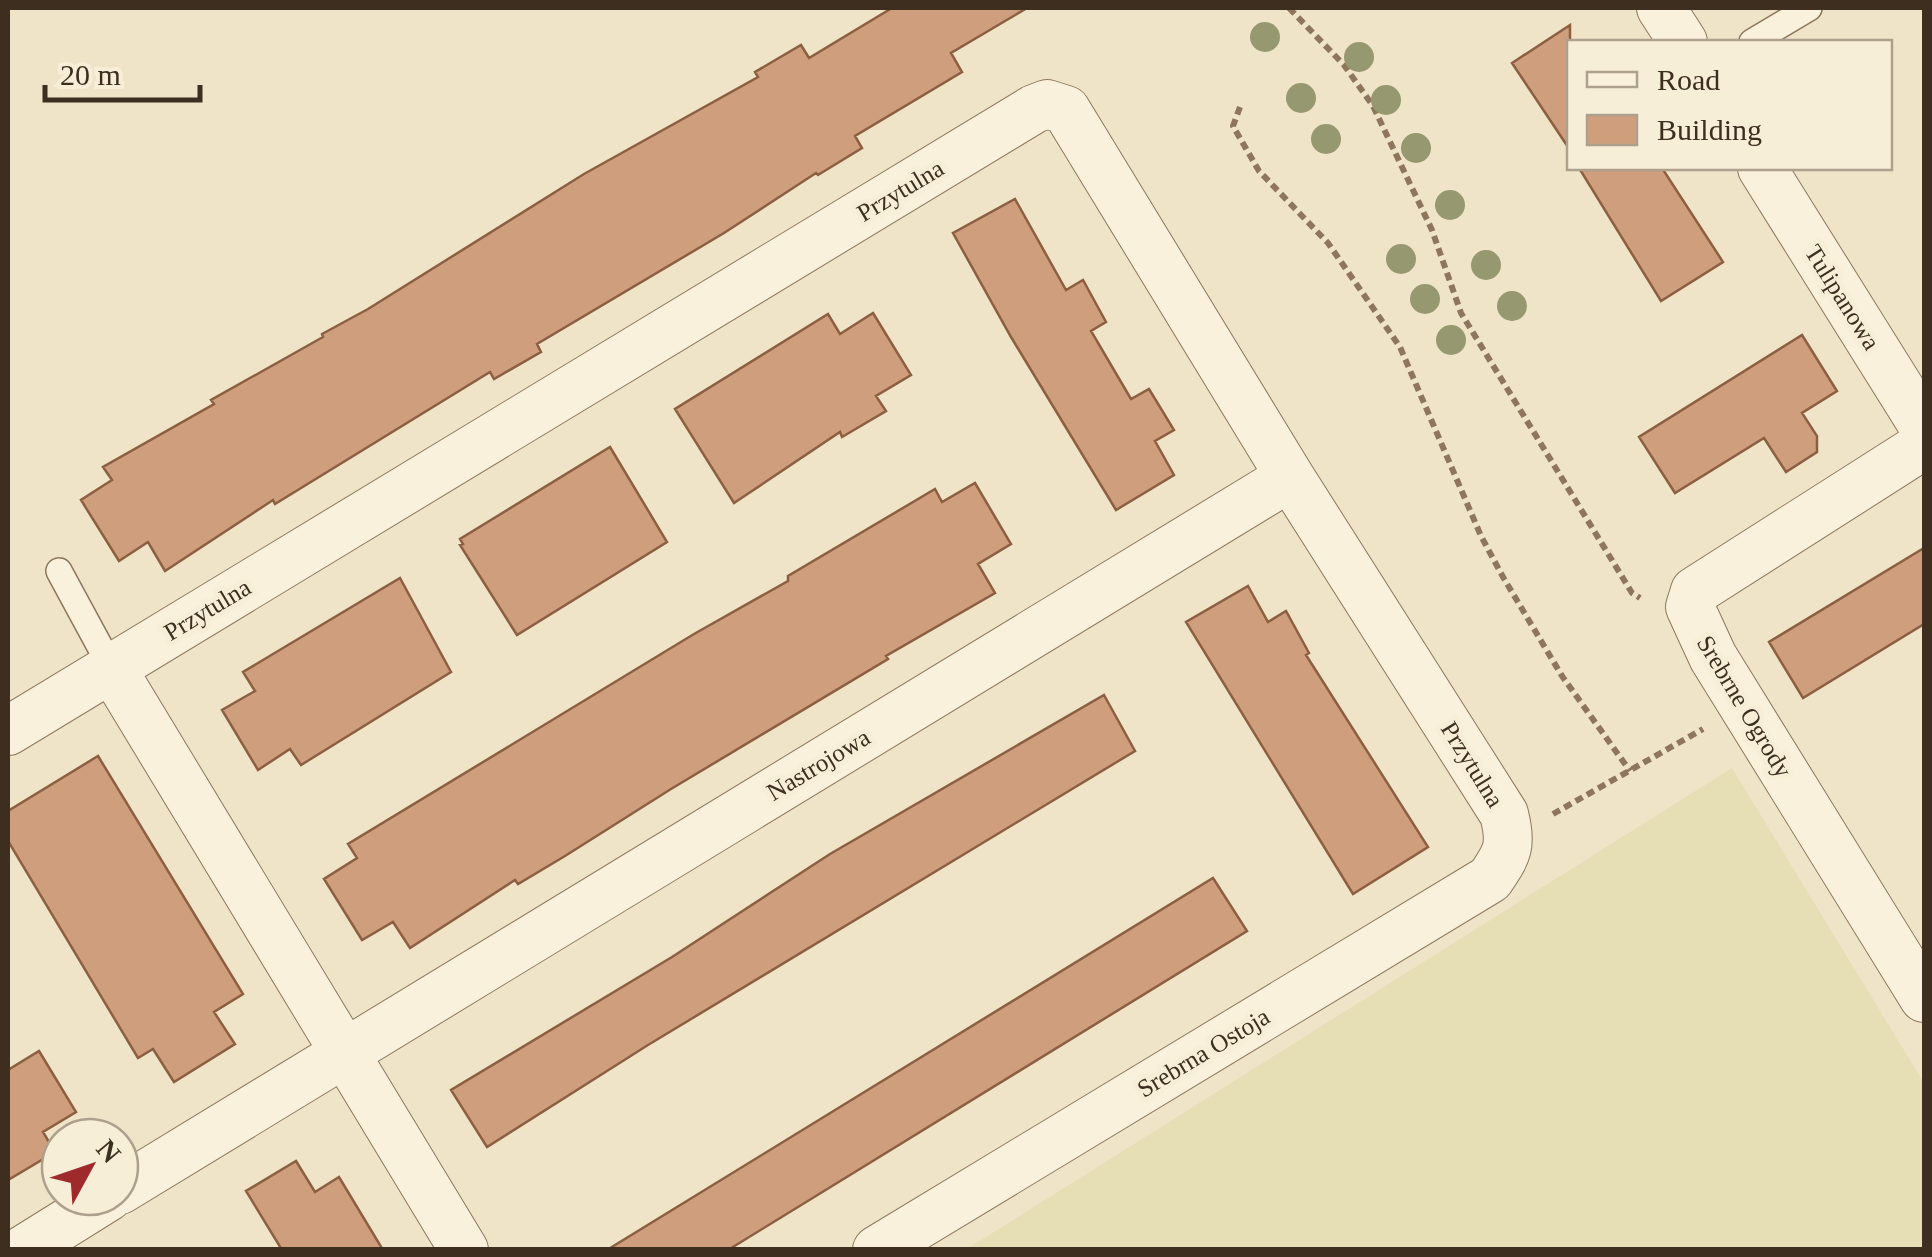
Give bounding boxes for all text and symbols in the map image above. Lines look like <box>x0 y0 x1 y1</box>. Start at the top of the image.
scale bar <box>45 40 200 102</box>
legend <box>1567 40 1892 170</box>
text: 20 m <box>60 58 121 91</box>
text: Road <box>1657 63 1720 96</box>
text: Building <box>1657 113 1762 146</box>
street label: Przytulna <box>852 154 948 227</box>
street label: Tulipanowa <box>1800 240 1885 355</box>
street label: Przytulna <box>159 573 255 646</box>
street label: Srebrne Ogrody <box>1692 631 1798 782</box>
street label: Przytulna <box>1436 716 1509 812</box>
street label: Nastrojowa <box>762 723 875 806</box>
street label: Srebrna Ostoja <box>1132 1002 1274 1102</box>
north arrow <box>40 1117 140 1217</box>
text: N <box>90 1134 127 1169</box>

